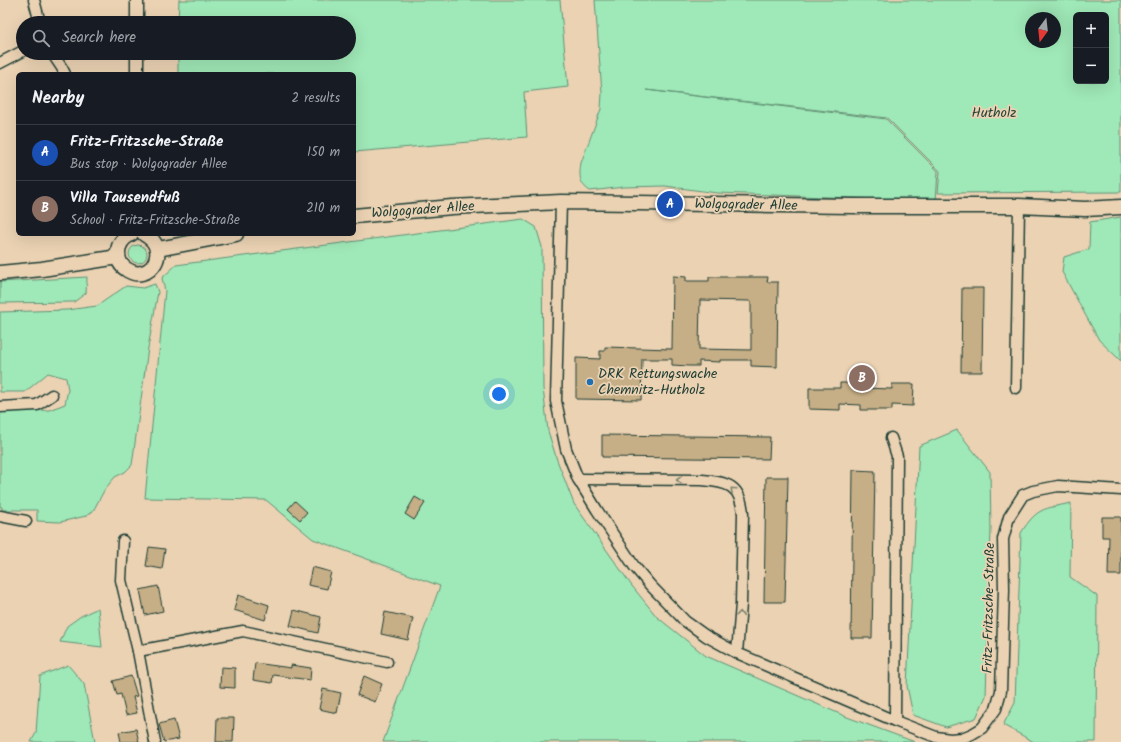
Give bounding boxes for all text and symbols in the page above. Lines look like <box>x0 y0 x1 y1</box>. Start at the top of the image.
north arrow <box>1025 12 1061 48</box>
map controls <box>1073 12 1109 84</box>
button: + <box>1073 12 1109 48</box>
search box <box>16 16 356 60</box>
text: Search here <box>62 26 136 50</box>
icon: search <box>30 27 52 49</box>
button: − <box>1073 48 1109 84</box>
text: Nearby <box>32 85 84 112</box>
text: 2 results <box>292 88 340 109</box>
park label: Hutholz <box>972 102 1016 124</box>
text: Fritz-Fritzsche-Straße <box>70 130 223 154</box>
text: A <box>41 142 49 163</box>
text: 150 m <box>307 142 340 163</box>
text: Bus stop · Wolgograder Allee <box>70 154 227 175</box>
text: Villa Tausendfuß <box>70 186 180 210</box>
pin: A <box>657 189 683 219</box>
street label: Wolgograder Allee <box>694 193 798 217</box>
street label: Wolgograder Allee <box>371 195 476 225</box>
text: B <box>41 198 49 219</box>
text: 210 m <box>306 198 340 219</box>
text: School · Fritz-Fritzsche-Straße <box>70 210 240 231</box>
place label: DRK Rettungswache Chemnitz-Hutholz <box>598 363 718 401</box>
pin: B <box>849 363 875 393</box>
marker: DRK Rettungswache Chemnitz-Hutholz <box>585 377 595 387</box>
your location <box>489 384 509 404</box>
one-way arrow <box>676 476 682 484</box>
one-way arrow <box>730 487 738 494</box>
street label: Fritz-Fritzsche-Straße <box>977 542 1001 674</box>
one-way arrow <box>735 611 744 617</box>

